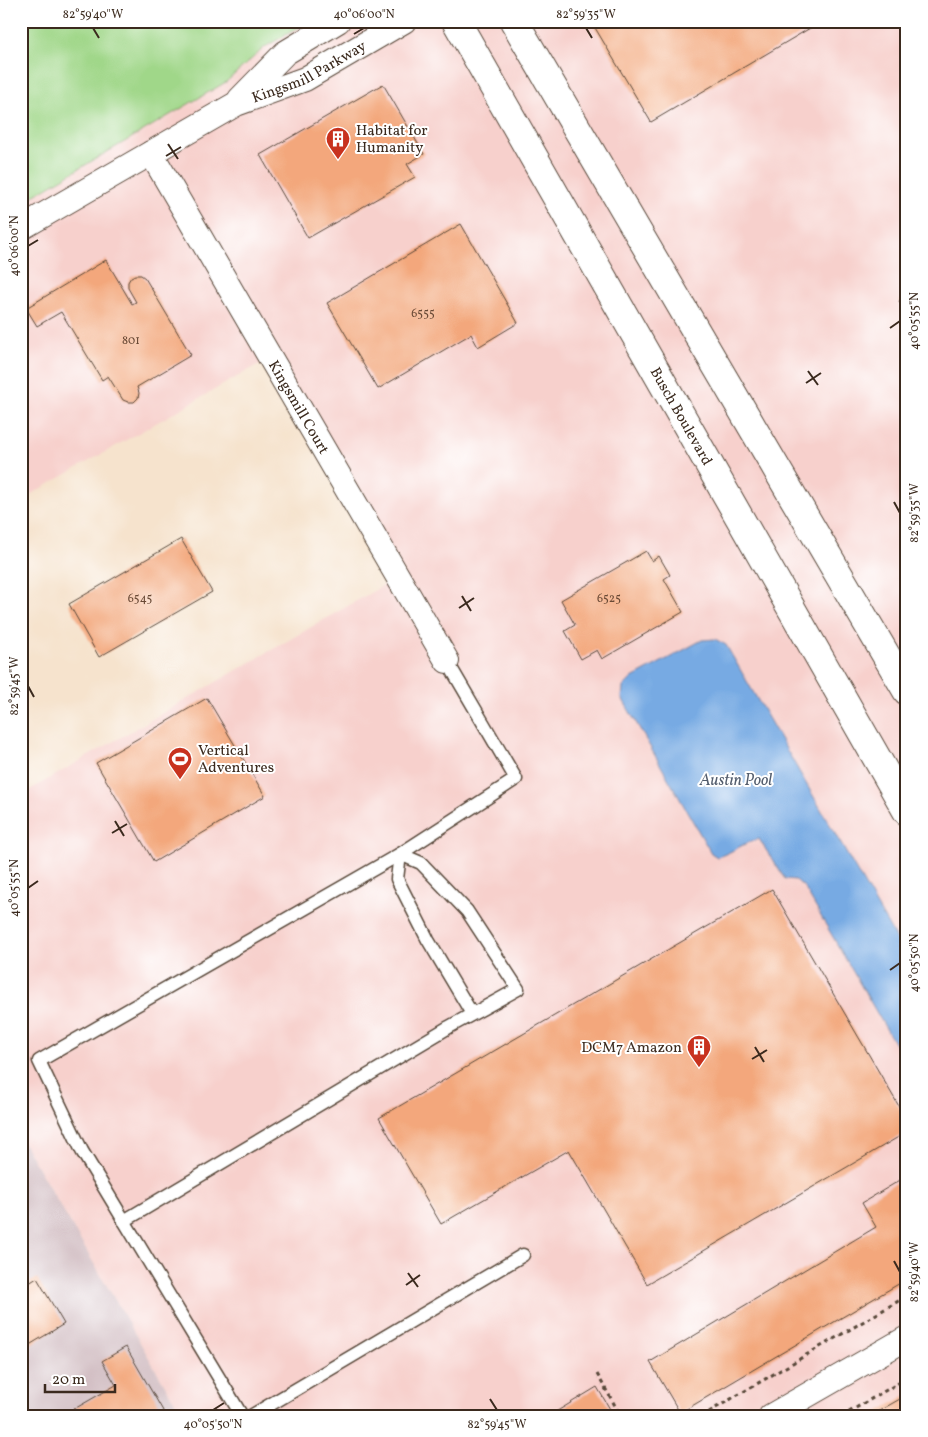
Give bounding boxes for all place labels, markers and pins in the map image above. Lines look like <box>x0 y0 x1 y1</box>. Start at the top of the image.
place label: Habitat for Humanity <box>356 121 428 159</box>
building icon: Habitat for Humanity <box>325 126 351 160</box>
place label: Vertical Adventures <box>198 741 274 779</box>
sports icon: Vertical Adventures <box>167 746 193 780</box>
building icon: DCM7 Amazon <box>686 1034 712 1068</box>
place label: DCM7 Amazon <box>581 1038 682 1059</box>

